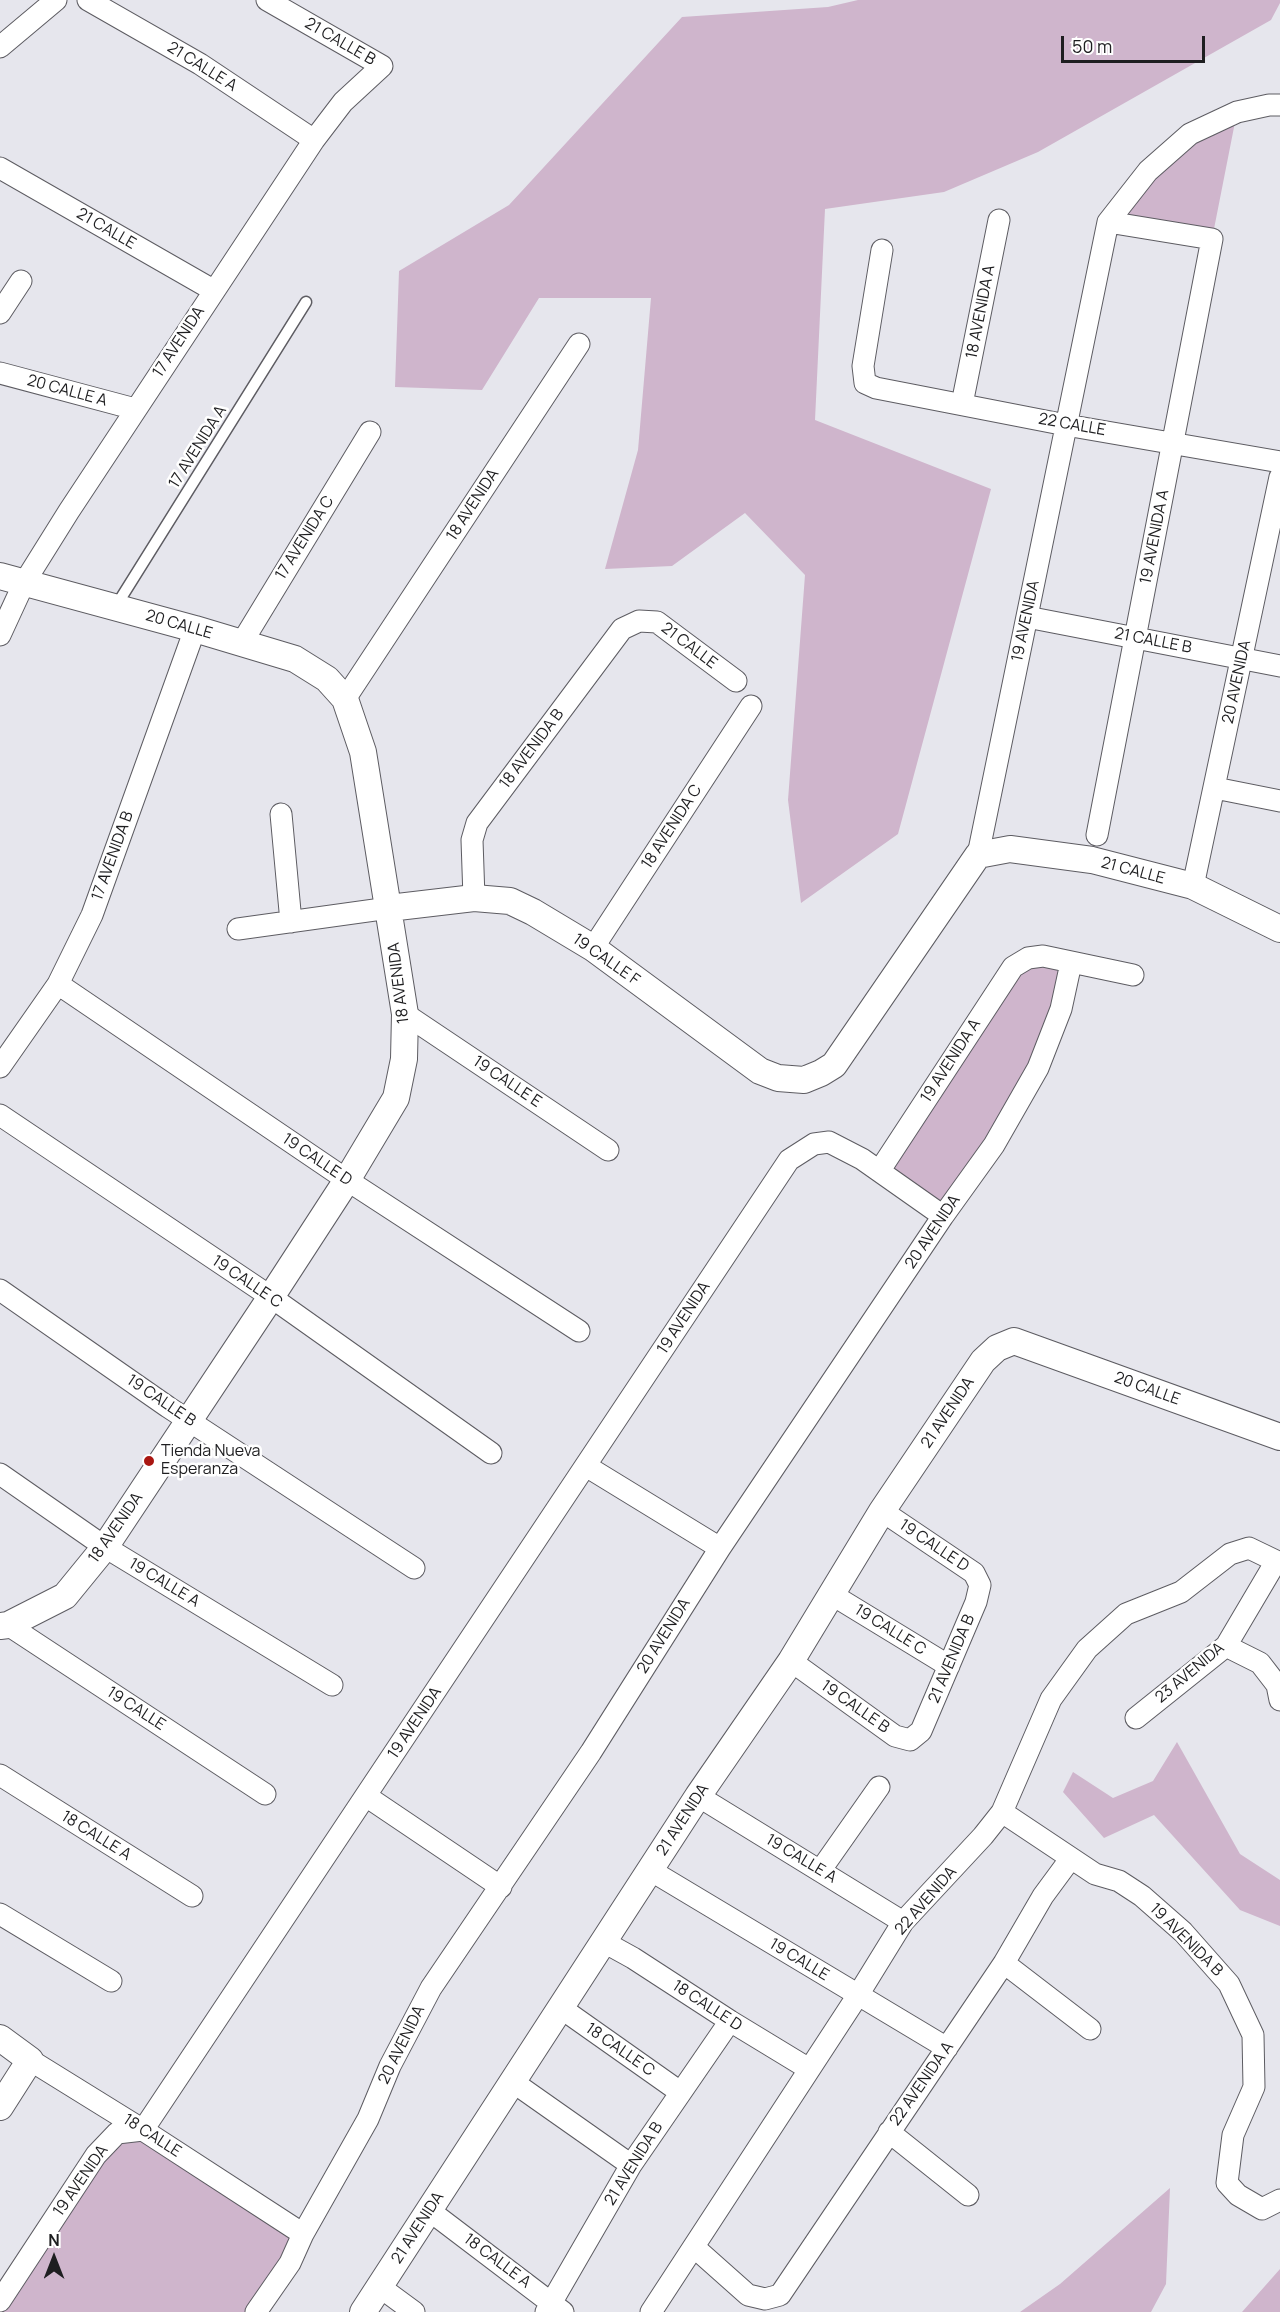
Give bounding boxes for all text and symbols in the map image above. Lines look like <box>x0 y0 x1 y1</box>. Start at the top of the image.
street label: 21 CALLE B <box>301 14 379 70</box>
scale bar <box>1064 24 1208 62</box>
text: 50 m <box>1072 34 1112 58</box>
street label: 21 CALLE A <box>164 38 240 96</box>
street label: 21 CALLE <box>73 204 139 254</box>
street label: 18 AVENIDA A <box>963 263 999 361</box>
street label: 17 AVENIDA <box>149 303 209 381</box>
street label: 20 CALLE A <box>25 371 109 411</box>
street label: 17 AVENIDA A <box>165 402 231 492</box>
street label: 22 CALLE <box>1037 410 1107 440</box>
street label: 18 AVENIDA <box>443 465 503 545</box>
street label: 19 AVENIDA A <box>1136 488 1174 586</box>
street label: 17 AVENIDA C <box>272 493 338 583</box>
street label: 19 AVENIDA <box>1008 579 1044 663</box>
street label: 20 CALLE <box>143 606 215 644</box>
street label: 21 CALLE <box>657 619 721 673</box>
street label: 21 CALLE B <box>1113 624 1193 658</box>
street label: 20 AVENIDA <box>1219 638 1255 726</box>
street label: 18 AVENIDA B <box>496 705 568 793</box>
street label: 18 AVENIDA C <box>638 781 706 873</box>
street label: 17 AVENIDA B <box>88 809 138 903</box>
street label: 21 CALLE <box>1099 853 1167 889</box>
street label: 19 CALLE F <box>569 930 643 990</box>
street label: 18 AVENIDA <box>384 941 414 1025</box>
street label: 19 AVENIDA A <box>917 1016 985 1106</box>
street label: 19 CALLE E <box>469 1052 545 1112</box>
street label: 19 CALLE D <box>278 1130 356 1190</box>
street label: 20 AVENIDA <box>901 1191 965 1273</box>
street label: 19 CALLE C <box>208 1251 286 1313</box>
street label: 19 AVENIDA <box>654 1278 714 1358</box>
street label: 20 CALLE <box>1111 1368 1183 1410</box>
street label: 19 CALLE B <box>123 1371 199 1431</box>
street label: 21 AVENIDA <box>917 1374 979 1452</box>
place label: Tienda Nueva Esperanza <box>161 1442 260 1480</box>
marker: Tienda Nueva Esperanza <box>142 1454 156 1468</box>
street label: 18 AVENIDA <box>85 1489 147 1567</box>
street label: 19 CALLE D <box>895 1516 973 1576</box>
street label: 19 CALLE A <box>125 1554 203 1612</box>
street label: 20 AVENIDA <box>633 1595 695 1677</box>
street label: 19 CALLE C <box>851 1600 929 1660</box>
street label: 21 AVENIDA B <box>925 1612 979 1706</box>
street label: 23 AVENIDA <box>1152 1639 1228 1707</box>
street label: 19 CALLE B <box>817 1676 893 1738</box>
street label: 19 CALLE <box>103 1683 169 1735</box>
street label: 19 AVENIDA <box>384 1683 446 1763</box>
street label: 21 AVENIDA <box>653 1781 713 1859</box>
street label: 18 CALLE A <box>58 1807 134 1865</box>
street label: 19 CALLE A <box>762 1830 840 1888</box>
street label: 22 AVENIDA <box>891 1863 961 1939</box>
street label: 19 AVENIDA B <box>1145 1899 1227 1981</box>
street label: 19 CALLE <box>766 1935 832 1985</box>
street label: 18 CALLE D <box>668 1976 746 2036</box>
street label: 20 AVENIDA <box>375 2003 429 2087</box>
street label: 18 CALLE C <box>582 2019 658 2081</box>
street label: 22 AVENIDA A <box>886 2038 958 2130</box>
street label: 18 CALLE <box>119 2110 185 2162</box>
street label: 21 AVENIDA B <box>601 2119 667 2209</box>
street label: 19 AVENIDA <box>50 2142 112 2220</box>
street label: 21 AVENIDA <box>388 2189 448 2267</box>
north arrow <box>24 2228 84 2288</box>
text: N <box>48 2229 60 2251</box>
street label: 18 CALLE A <box>460 2230 534 2292</box>

